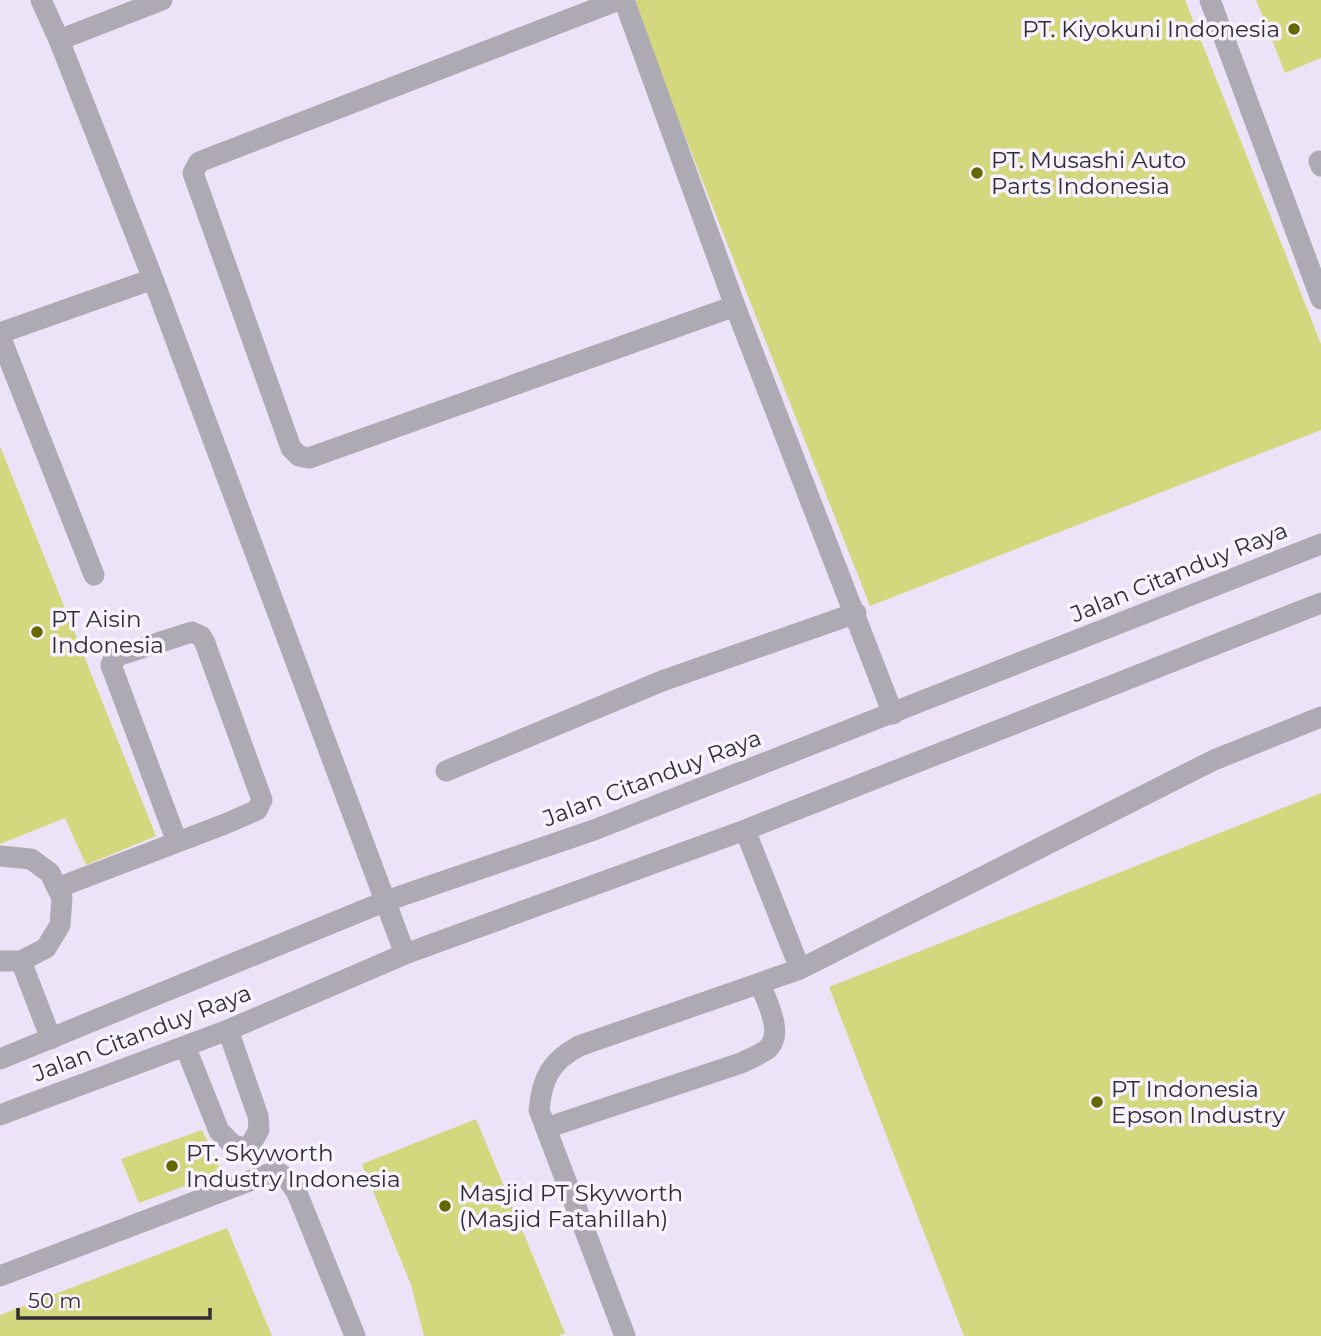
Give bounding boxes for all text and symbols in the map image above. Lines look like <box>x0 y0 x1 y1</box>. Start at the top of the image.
place label: PT. Kiyokuni Indonesia <box>1022 15 1280 43</box>
marker: PT. Kiyokuni Indonesia <box>1286 21 1302 37</box>
place label: PT. Musashi Auto Parts Indonesia <box>991 146 1186 200</box>
marker: PT. Musashi Auto Parts Indonesia <box>969 165 985 181</box>
street label: Jalan Citanduy Raya <box>1066 516 1292 629</box>
place label: PT Aisin Indonesia <box>51 605 164 659</box>
marker: PT Aisin Indonesia <box>29 624 45 640</box>
street label: Jalan Citanduy Raya <box>538 723 765 833</box>
street label: Jalan Citanduy Raya <box>28 978 255 1088</box>
place label: PT Indonesia Epson Industry <box>1111 1075 1285 1129</box>
marker: PT Indonesia Epson Industry <box>1089 1094 1105 1110</box>
place label: PT. Skyworth Industry Indonesia <box>186 1139 401 1193</box>
marker: PT. Skyworth Industry Indonesia <box>164 1158 180 1174</box>
place label: Masjid PT Skyworth (Masjid Fatahillah) <box>459 1179 683 1233</box>
marker: Masjid PT Skyworth (Masjid Fatahillah) <box>437 1198 453 1214</box>
scale bar <box>18 1276 210 1320</box>
text: 50 m <box>28 1288 82 1313</box>

